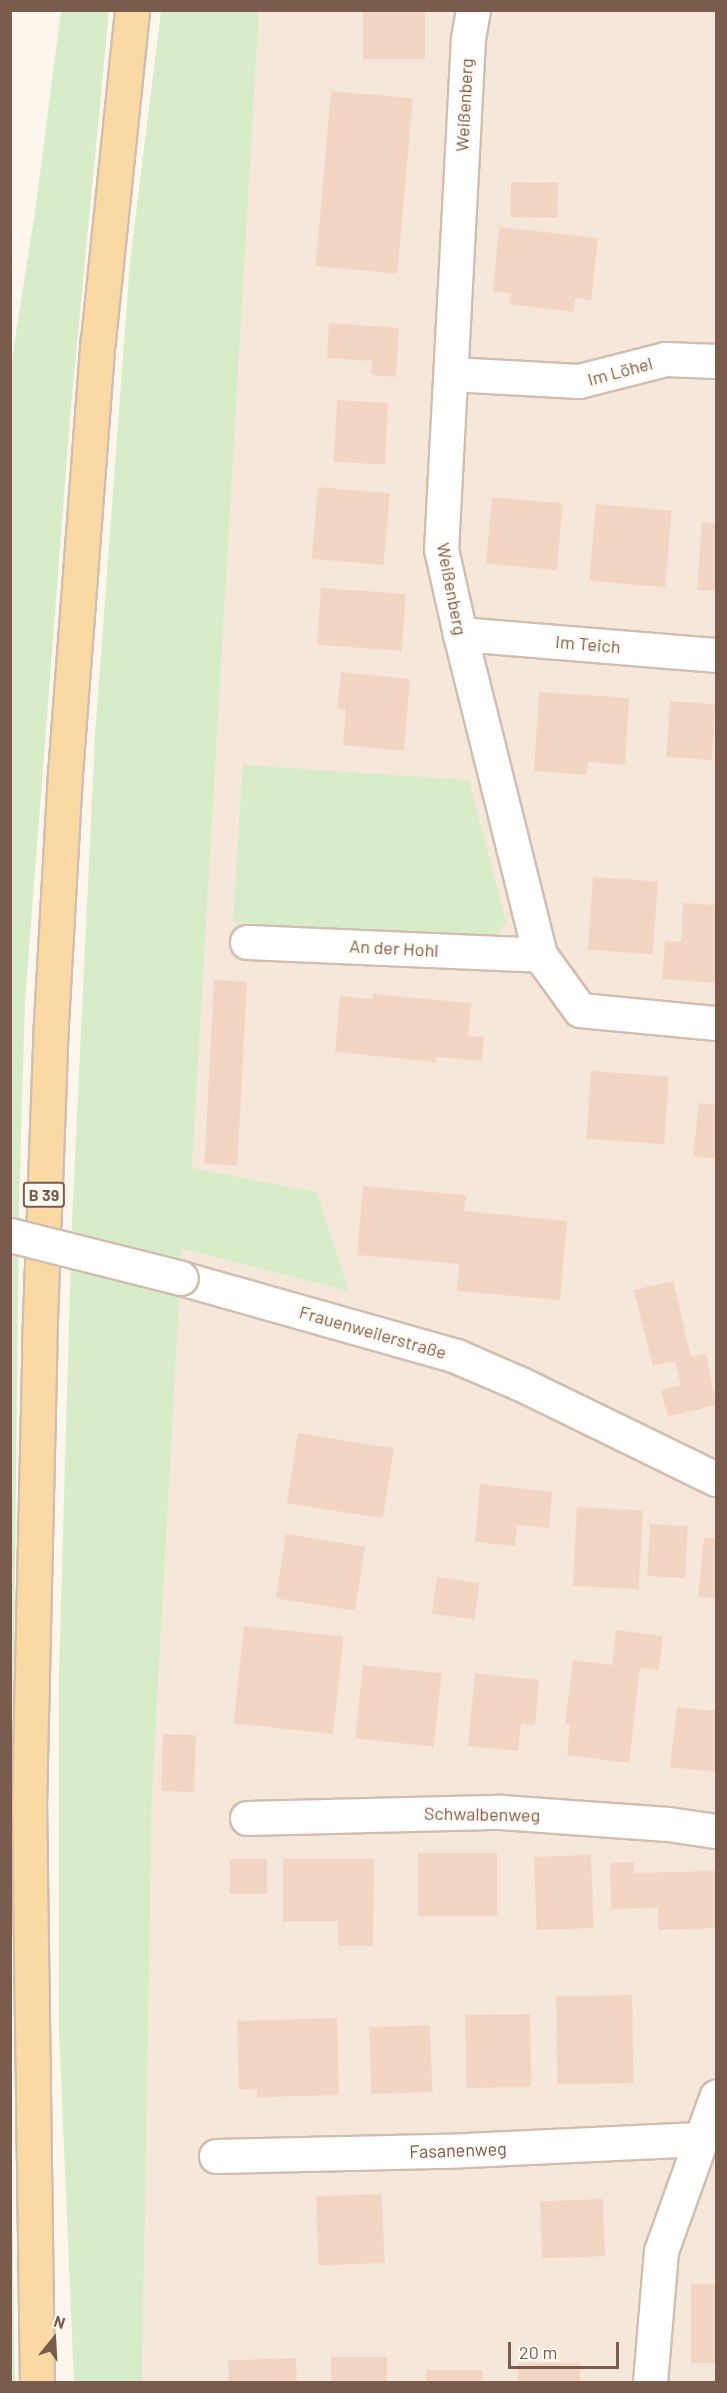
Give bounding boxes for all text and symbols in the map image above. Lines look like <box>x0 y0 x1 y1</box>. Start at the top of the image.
street label: Weißenberg <box>451 58 477 152</box>
street label: Im Löhel <box>585 352 655 390</box>
street label: Weißenberg <box>432 541 472 637</box>
street label: Im Teich <box>554 630 622 658</box>
street label: An der Hohl <box>349 935 439 961</box>
road number: B 39 <box>22 1182 66 1208</box>
street label: Frauenweilerstraße <box>297 1301 449 1363</box>
street label: Schwalbenweg <box>424 1802 540 1826</box>
street label: Fasanenweg <box>409 2138 507 2162</box>
north arrow <box>24 2309 84 2369</box>
text: N <box>52 2311 68 2332</box>
scale bar <box>511 2330 622 2368</box>
text: 20 m <box>519 2341 557 2363</box>

